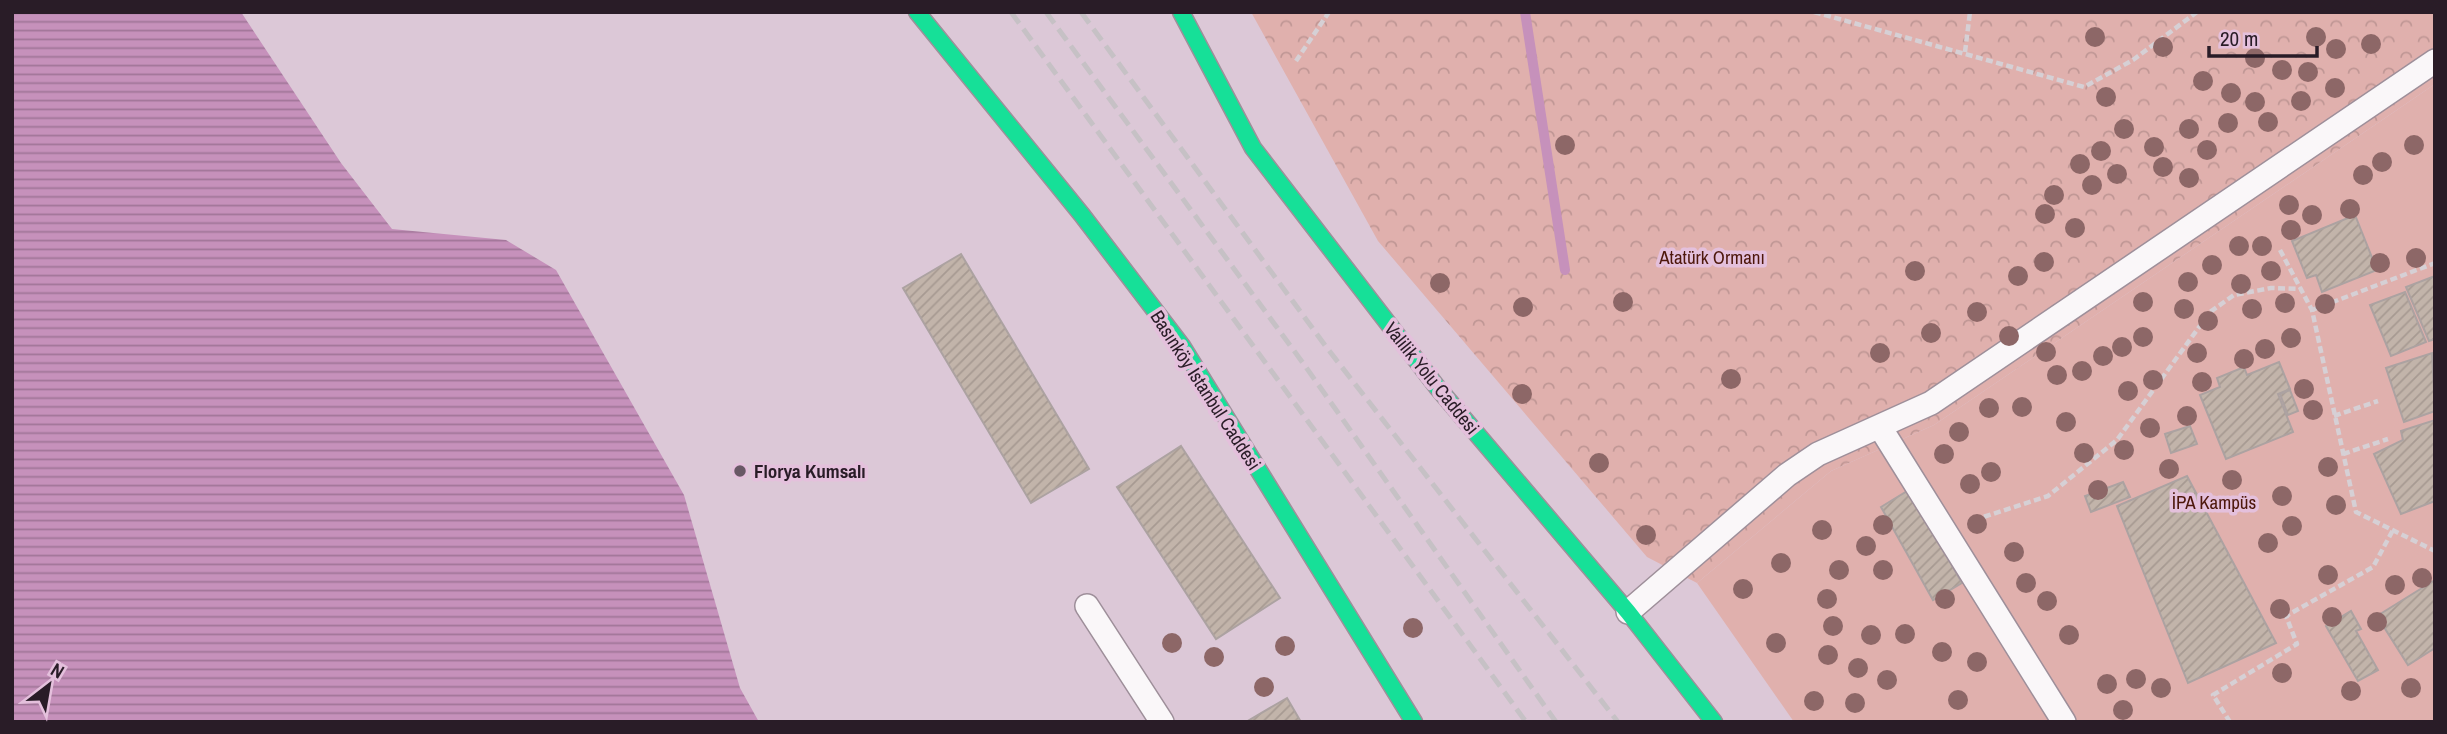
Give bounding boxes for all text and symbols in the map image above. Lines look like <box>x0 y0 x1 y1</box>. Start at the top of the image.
scale bar <box>2209 14 2318 58</box>
text: 20 m <box>2220 24 2258 53</box>
park label: Atatürk Ormanı <box>1658 244 1765 270</box>
street label: Basınköy İstanbul Caddesi <box>1145 305 1267 475</box>
street label: Valilik Yolu Caddesi <box>1379 316 1485 440</box>
place label: Florya Kumsalı <box>754 458 866 484</box>
marker: Florya Kumsalı <box>732 463 748 479</box>
park label: İPA Kampüs <box>2172 489 2257 515</box>
north arrow <box>14 650 84 720</box>
text: N <box>46 656 69 684</box>

